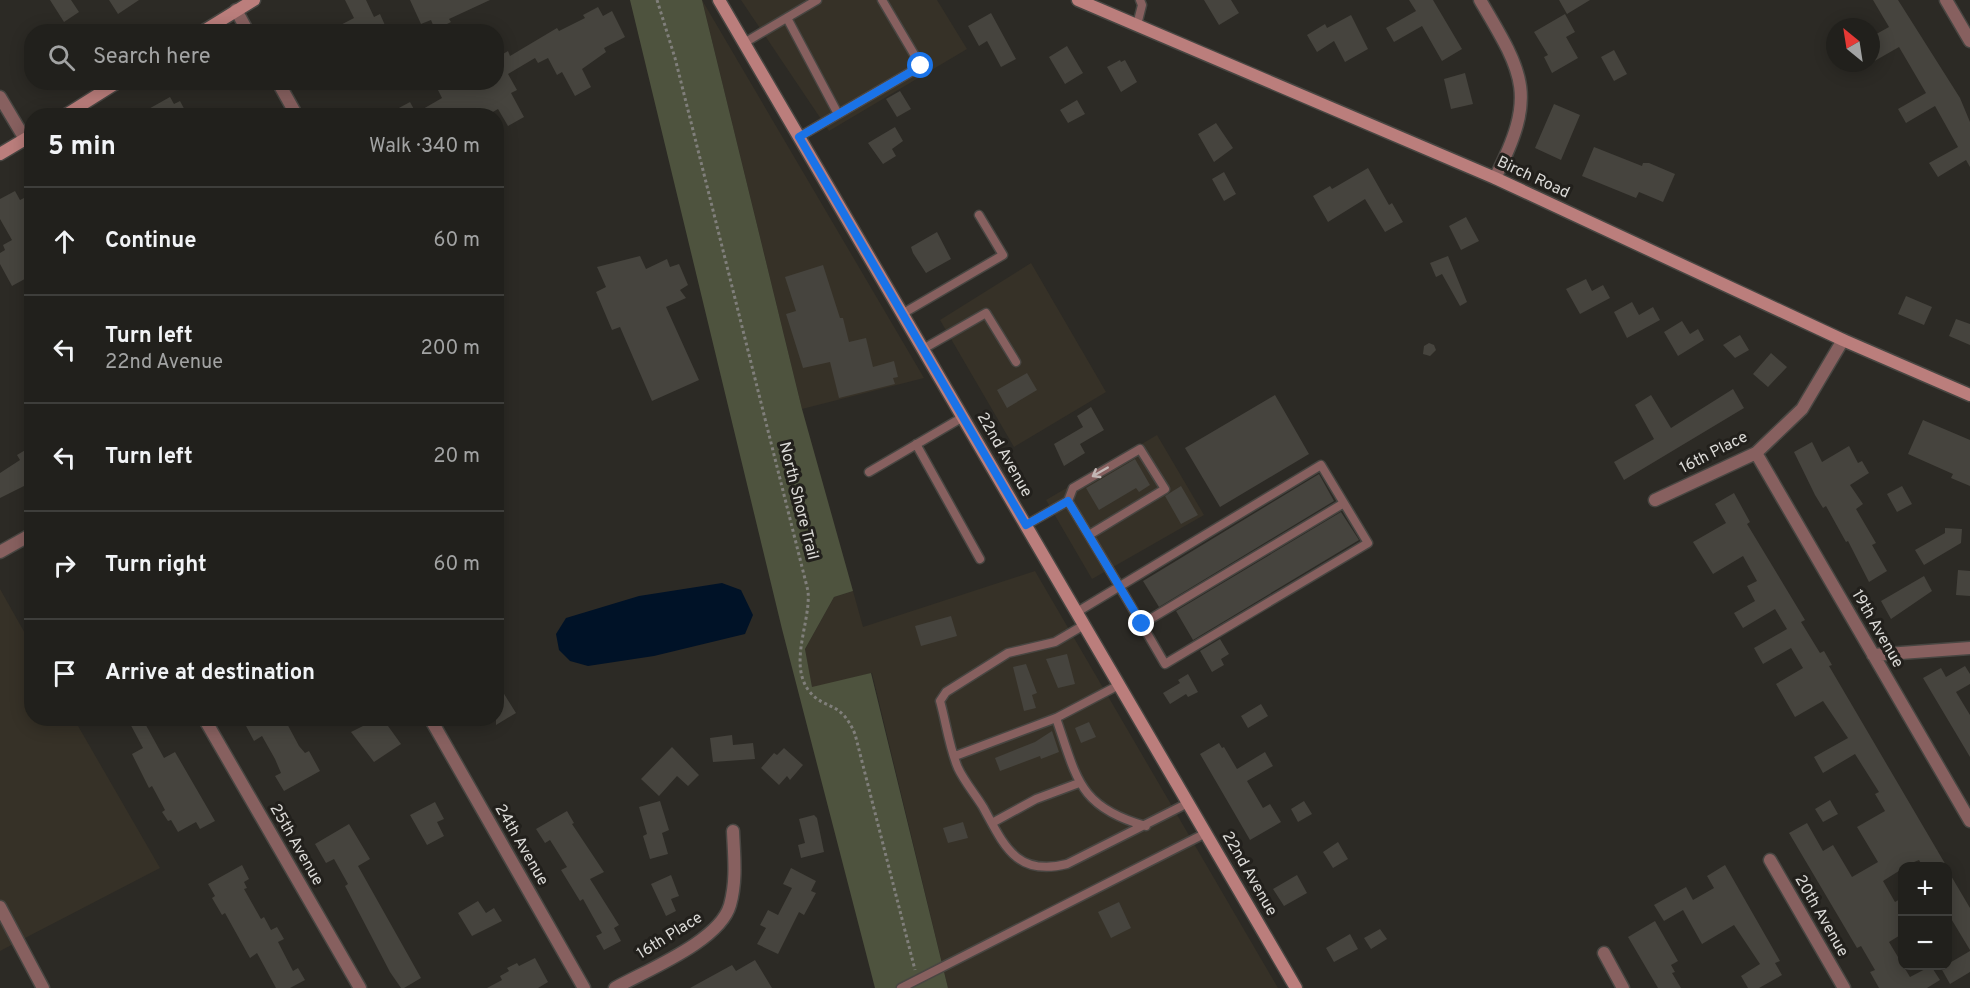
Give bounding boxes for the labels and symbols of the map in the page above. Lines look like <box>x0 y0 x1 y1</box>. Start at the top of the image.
north arrow <box>1826 18 1880 72</box>
route start <box>907 52 933 78</box>
street label: Birch Road <box>1493 152 1573 204</box>
street label: 22nd Avenue <box>972 409 1036 501</box>
street label: 16th Place <box>1677 427 1751 479</box>
street label: North Shore Trail <box>774 440 822 562</box>
one-way arrow <box>1092 466 1109 478</box>
street label: 19th Avenue <box>1847 586 1907 672</box>
route end <box>1128 610 1154 636</box>
street label: 25th Avenue <box>265 801 327 889</box>
street label: 24th Avenue <box>490 801 552 889</box>
street label: 22nd Avenue <box>1217 828 1281 920</box>
street label: 20th Avenue <box>1789 871 1853 961</box>
street label: 16th Place <box>633 908 707 964</box>

